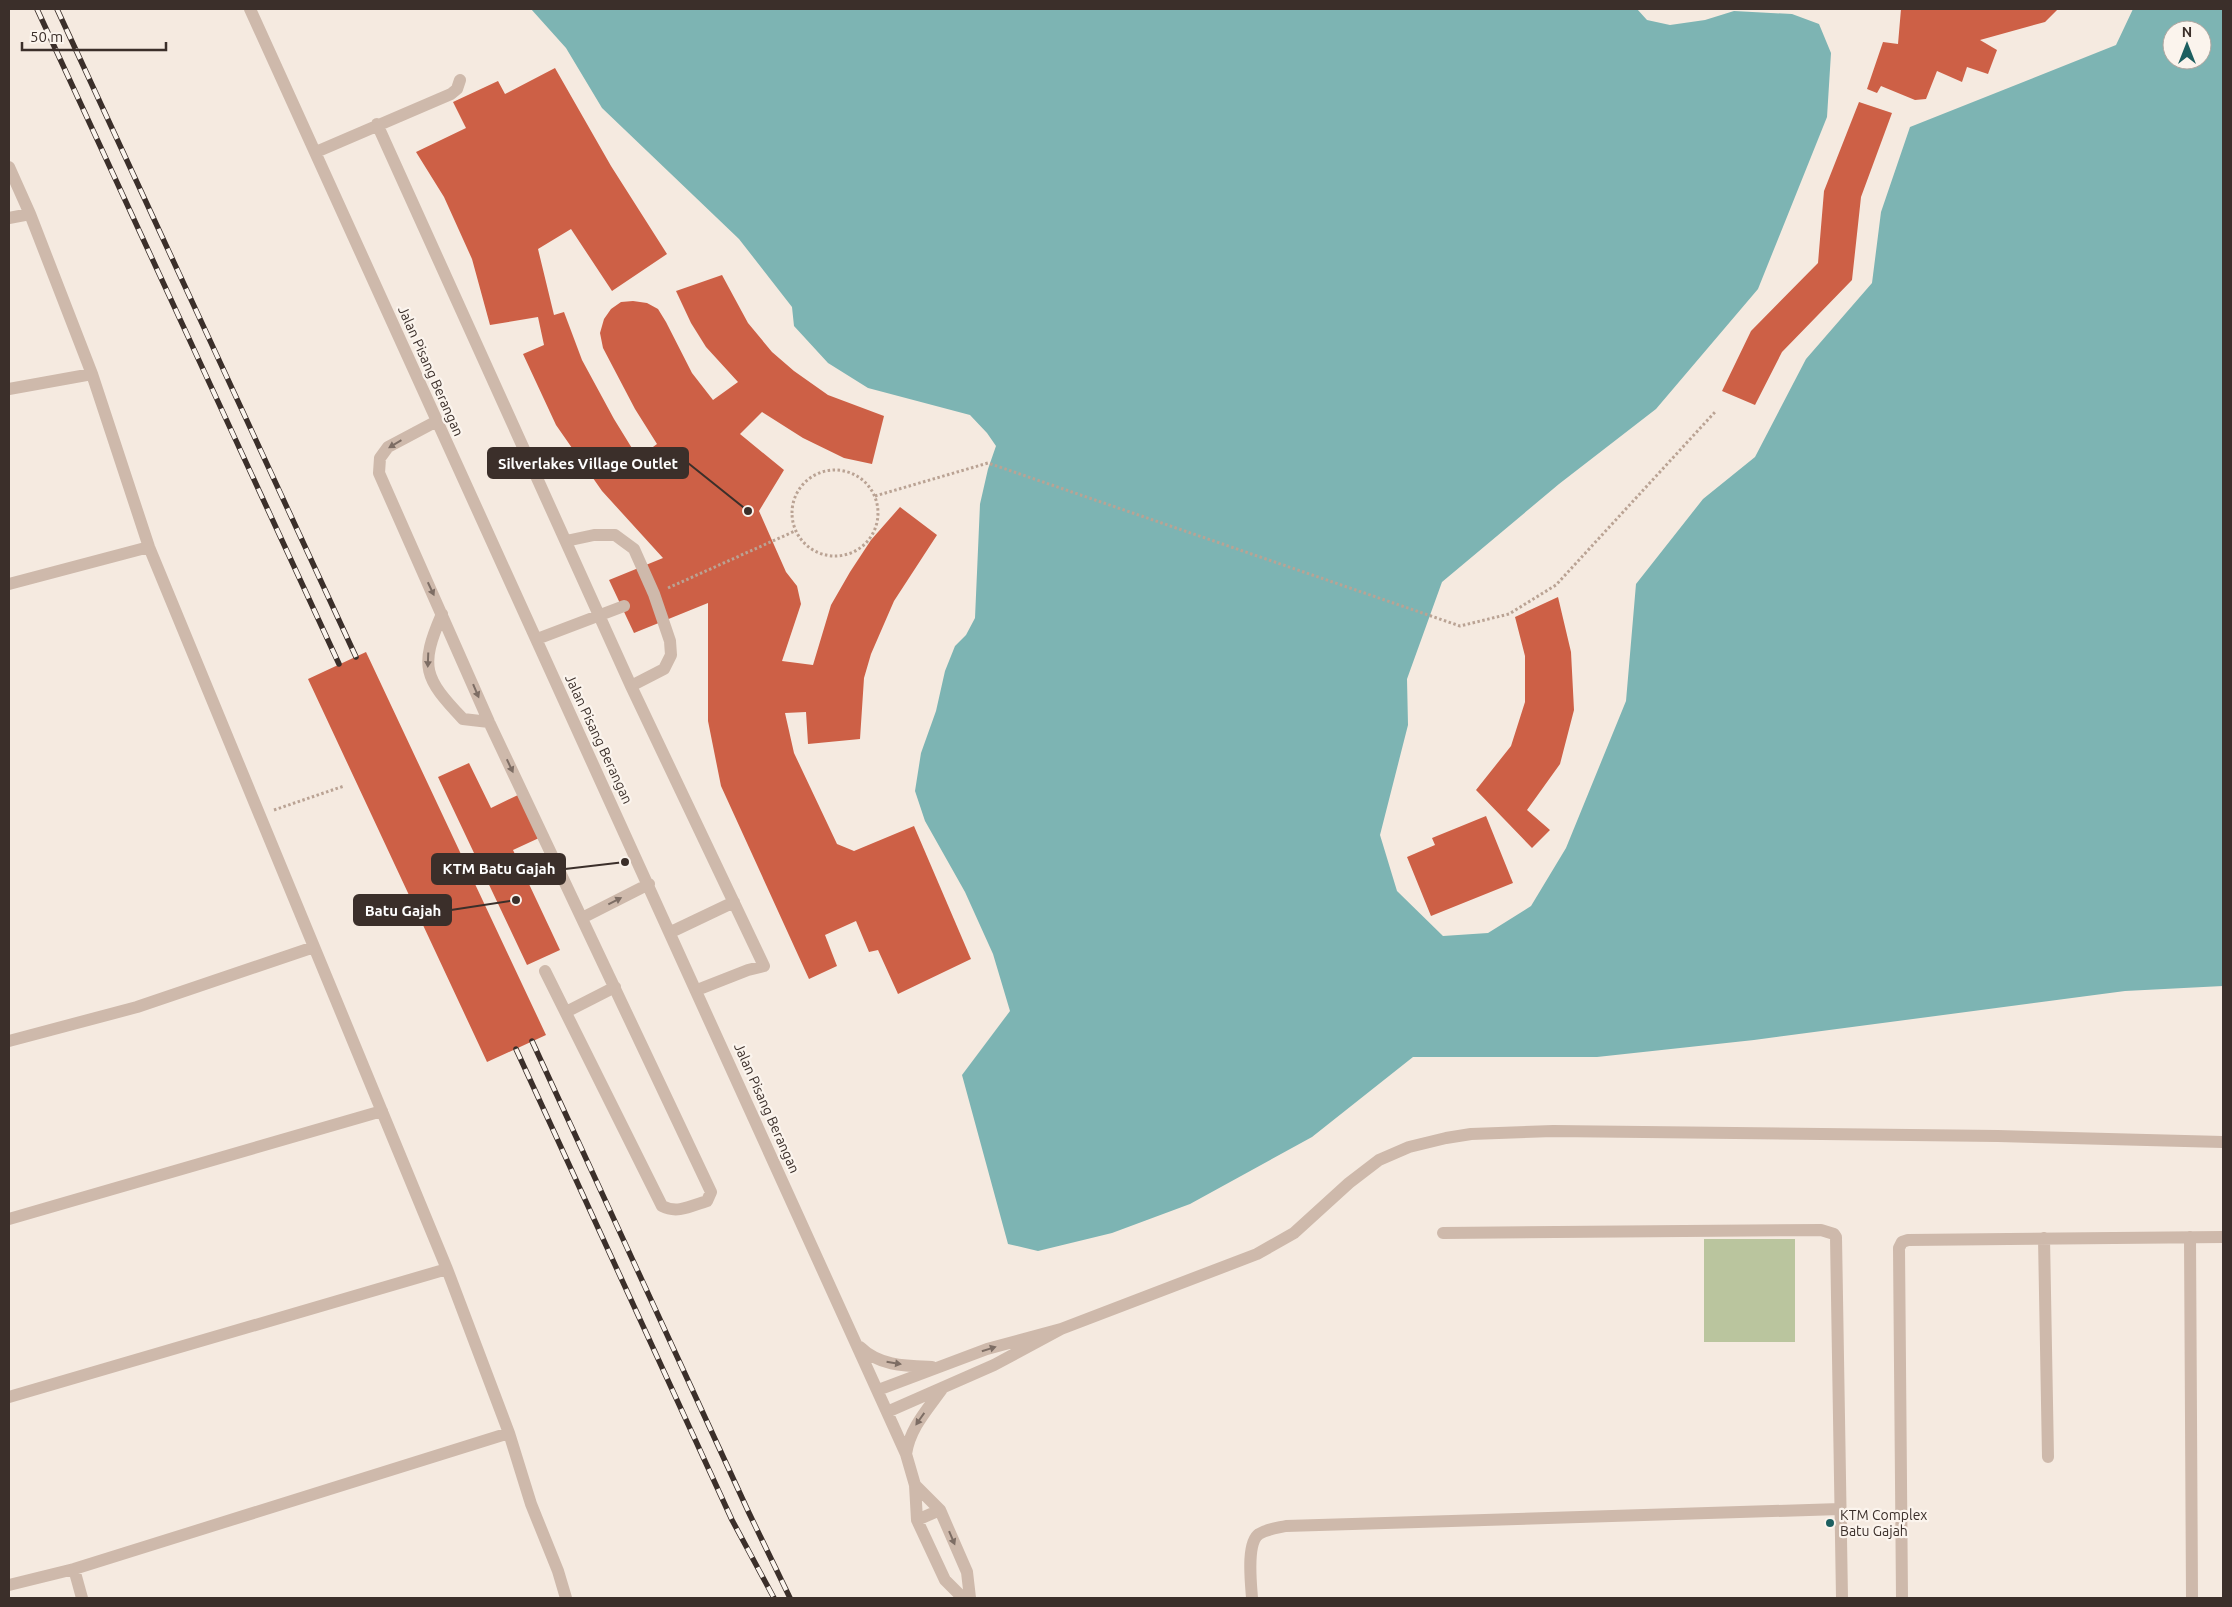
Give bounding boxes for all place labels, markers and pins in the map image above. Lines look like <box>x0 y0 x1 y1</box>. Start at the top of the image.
callout: Silverlakes Village Outlet <box>488 448 688 478</box>
callout: KTM Batu Gajah <box>432 854 565 884</box>
callout: Batu Gajah <box>354 895 451 925</box>
place label: KTM Complex Batu Gajah <box>1840 1507 1927 1539</box>
marker: KTM Complex Batu Gajah <box>1824 1517 1836 1529</box>

